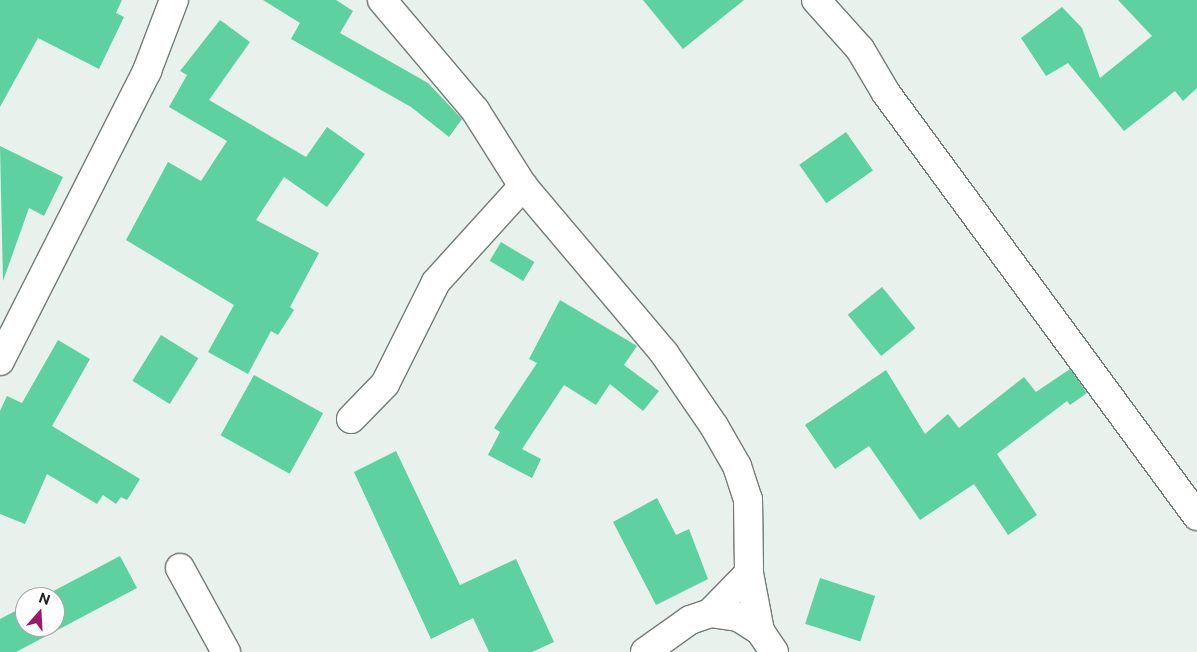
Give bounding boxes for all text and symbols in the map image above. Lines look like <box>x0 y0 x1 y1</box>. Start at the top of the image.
north arrow <box>15 587 65 637</box>
text: N <box>37 589 52 608</box>

